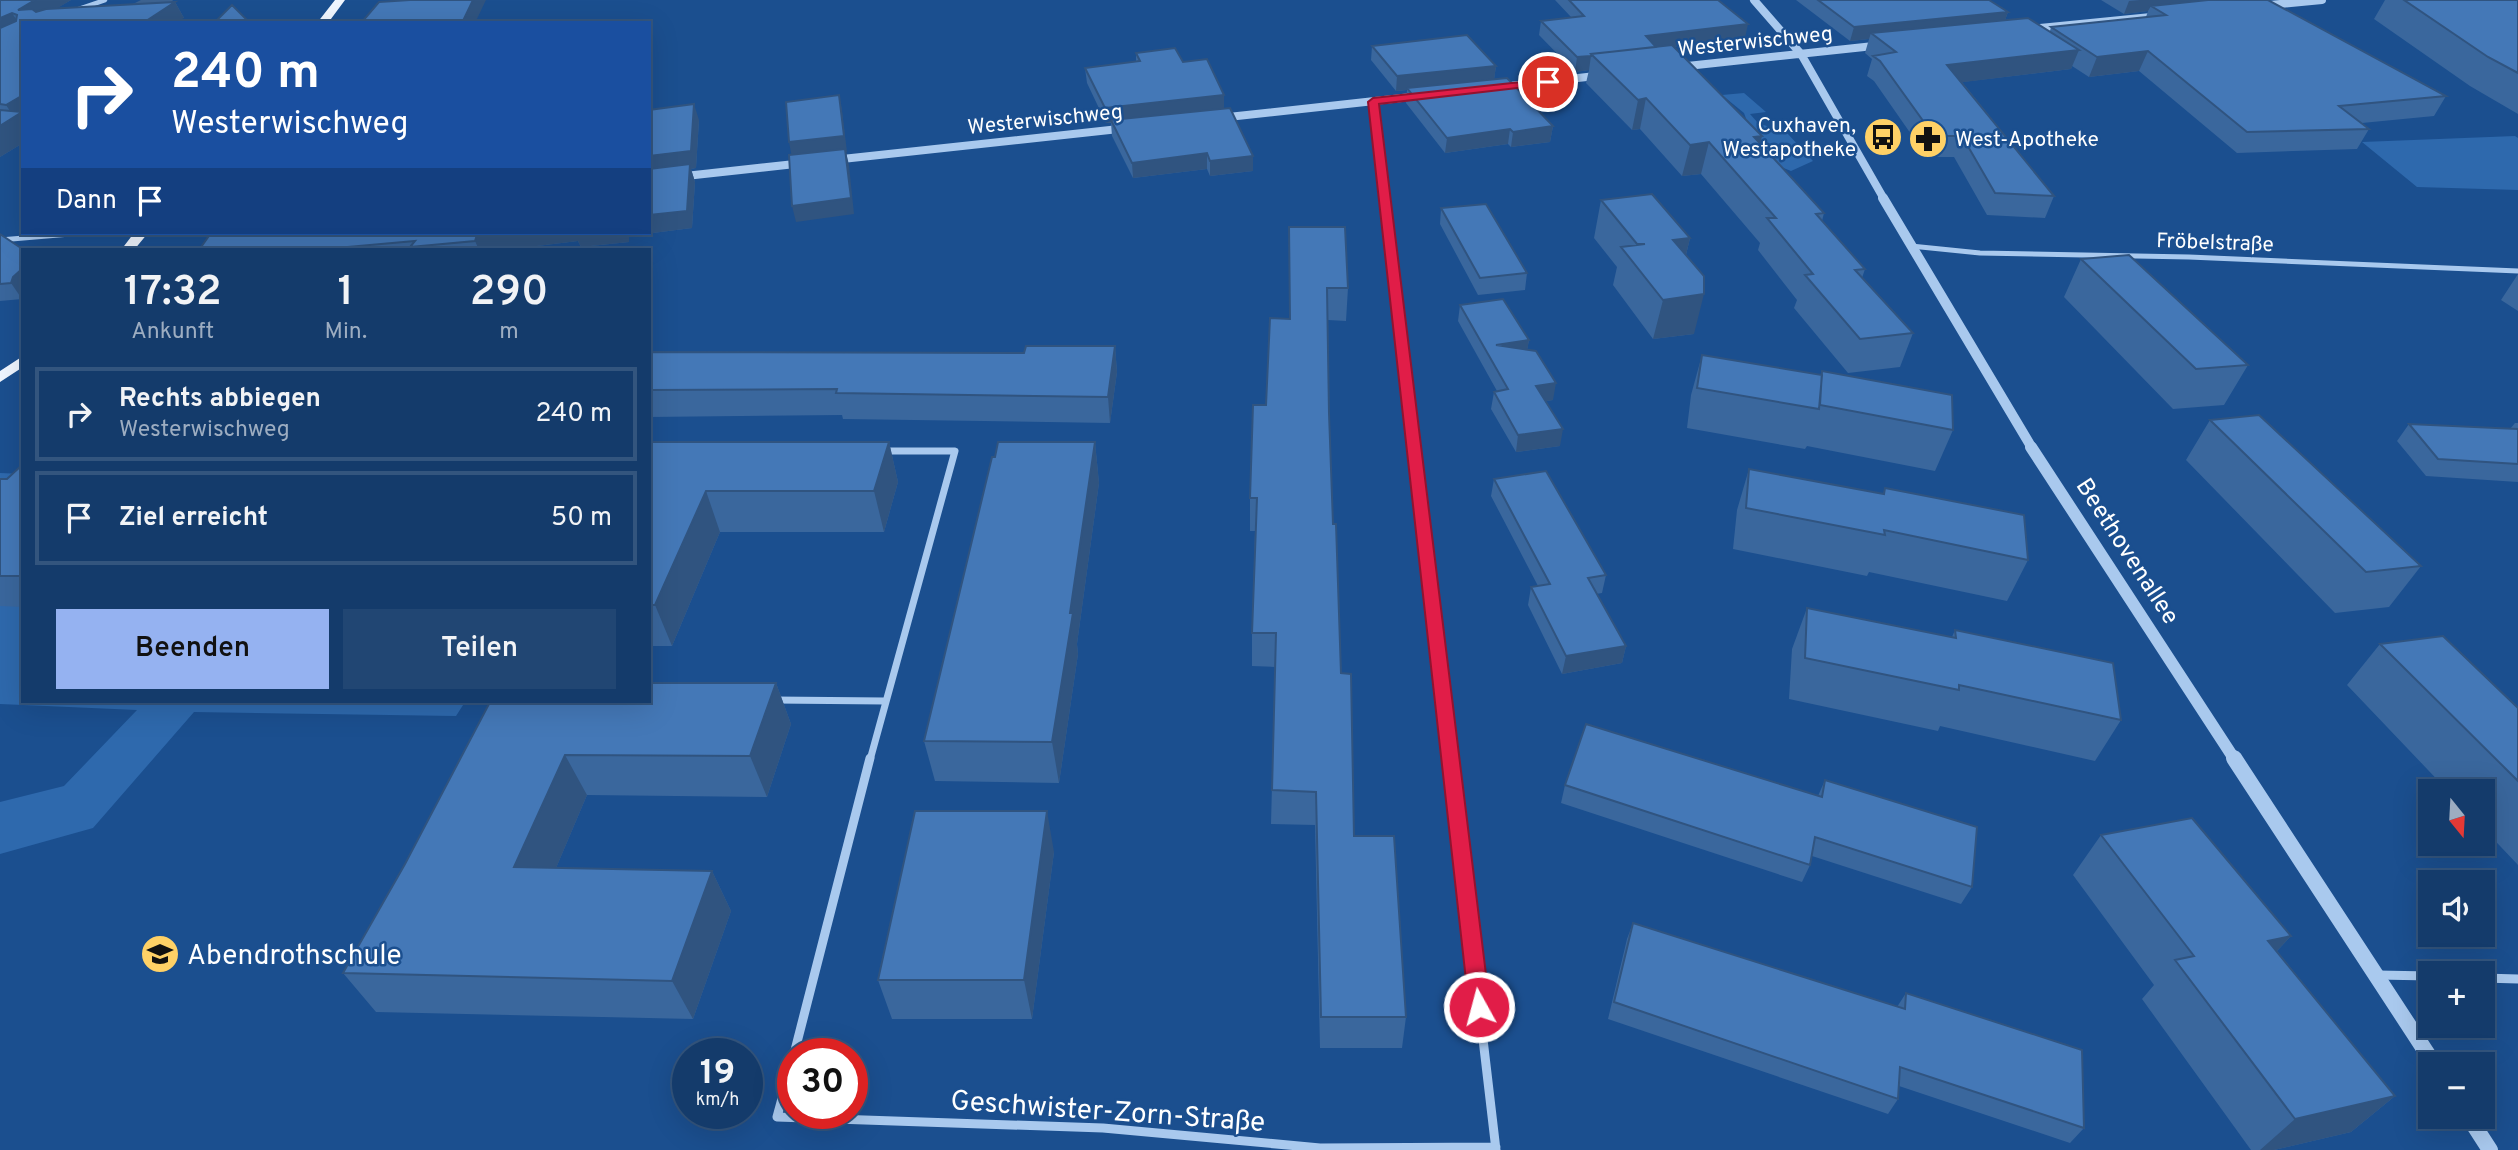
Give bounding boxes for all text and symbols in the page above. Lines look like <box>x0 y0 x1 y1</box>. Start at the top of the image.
street label: Westerwischweg <box>1676 21 1834 64</box>
text: 240 m <box>171 44 320 106</box>
icon: right <box>56 49 147 140</box>
pin <box>1518 52 1578 112</box>
icon: arrive <box>1529 63 1567 101</box>
street label: Westerwischweg <box>966 99 1124 142</box>
text: Westerwischweg <box>171 105 408 145</box>
place label: Cuxhaven, Westapotheke <box>1723 113 1856 164</box>
bus stop icon: Cuxhaven, Westapotheke <box>1862 116 1904 158</box>
pharmacy icon: West-Apotheke <box>1907 118 1949 160</box>
place label: West-Apotheke <box>1955 127 2099 154</box>
icon: arrive <box>131 182 169 220</box>
text: Dann <box>56 185 117 218</box>
street label: Fröbelstraße <box>2156 228 2274 259</box>
text: 17:32 <box>124 267 222 320</box>
text: 1 <box>338 267 354 320</box>
text: 290 <box>470 267 548 320</box>
text: Ankunft <box>131 318 214 347</box>
text: Min. <box>324 318 367 347</box>
text: m <box>499 318 519 347</box>
text: Rechts abbiegen <box>119 383 321 416</box>
icon: right <box>60 395 98 433</box>
text: 240 m <box>535 398 612 431</box>
text: Westerwischweg <box>119 416 290 445</box>
street label: Beethovenallee <box>2068 473 2185 631</box>
icon: arrive <box>60 499 98 537</box>
text: Ziel erreicht <box>119 502 268 535</box>
text: 50 m <box>551 502 612 535</box>
button: Beenden <box>56 609 329 689</box>
button: Teilen <box>343 609 616 689</box>
north arrow <box>2418 779 2496 856</box>
map controls <box>2418 779 2495 1129</box>
button: sound <box>2418 870 2495 947</box>
school or university icon: Abendrothschule <box>139 933 181 975</box>
place label: Abendrothschule <box>187 939 402 975</box>
button: + <box>2418 961 2495 1038</box>
position arrow <box>1442 970 1516 1044</box>
speed limit sign: 30 <box>777 1038 868 1129</box>
text: 19 <box>700 1052 735 1096</box>
button: − <box>2418 1052 2495 1129</box>
street label: Geschwister-Zorn-Straße <box>949 1084 1266 1142</box>
text: km/h <box>696 1089 739 1112</box>

